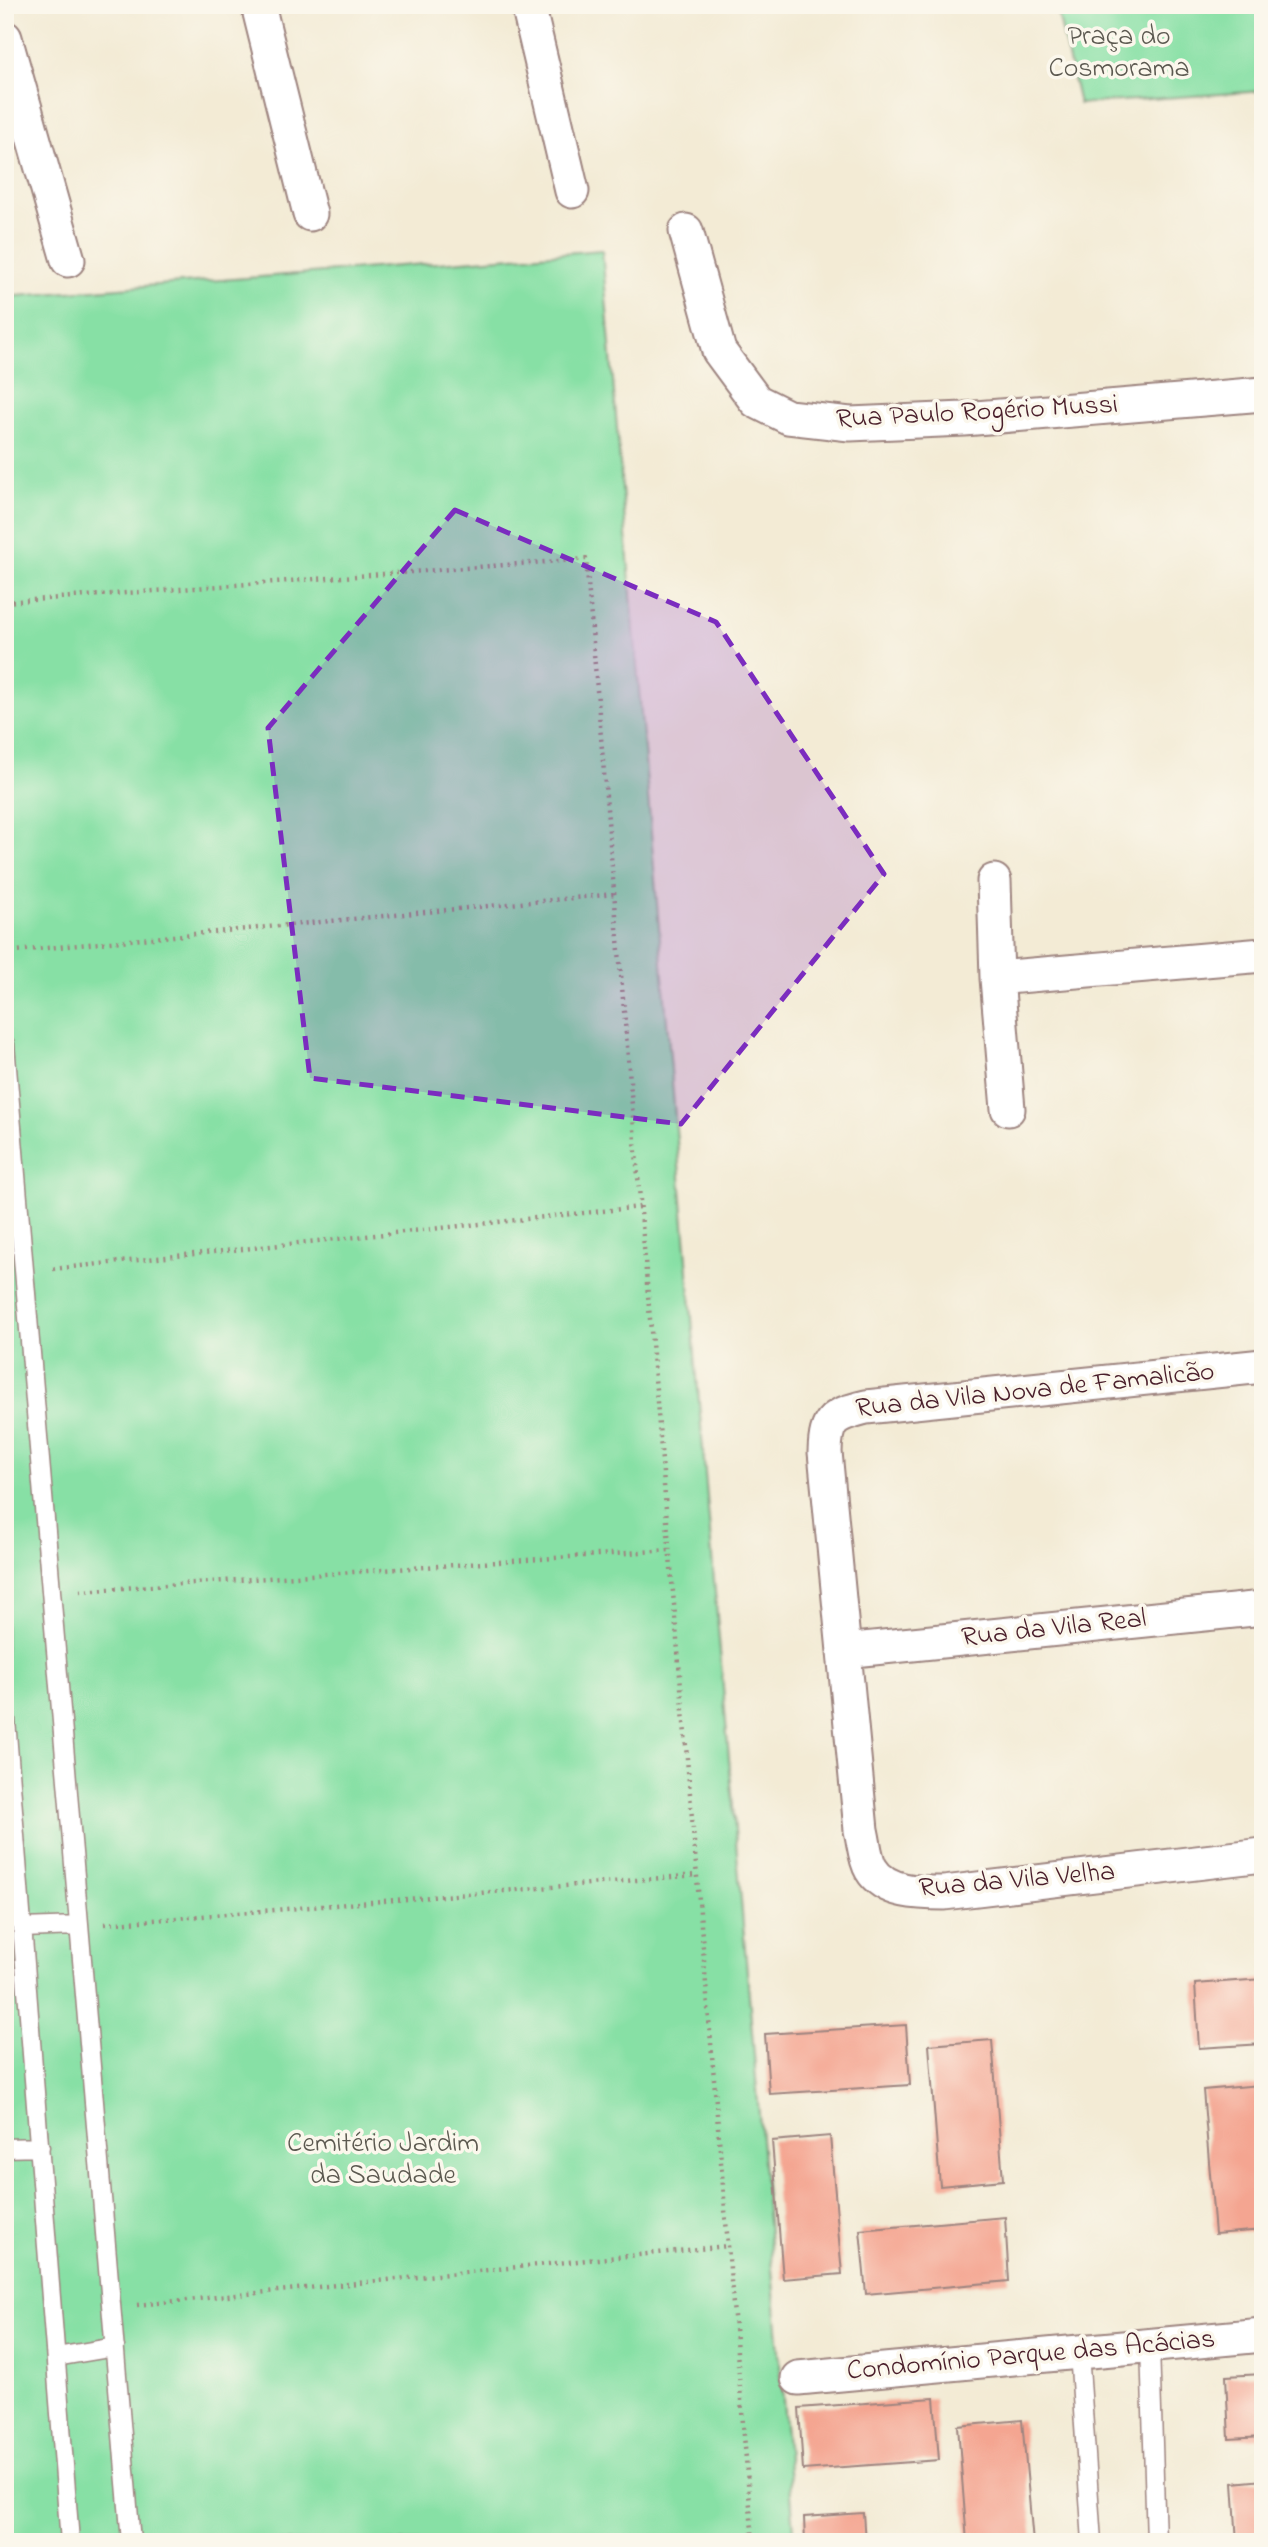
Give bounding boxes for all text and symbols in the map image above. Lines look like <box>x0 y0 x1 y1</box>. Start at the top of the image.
park label: Praça do Cosmorama <box>1048 17 1190 90</box>
street label: Rua Paulo Rogério Mussi <box>835 385 1119 441</box>
street label: Rua da Vila Nova de Famalicão <box>854 1352 1216 1430</box>
street label: Rua da Vila Real <box>960 1599 1148 1659</box>
street label: Rua da Vila Velha <box>917 1852 1117 1910</box>
park label: Cemitério Jardim da Saudade <box>287 2124 479 2197</box>
street label: Condomínio Parque das Acácias <box>845 2319 1217 2393</box>

